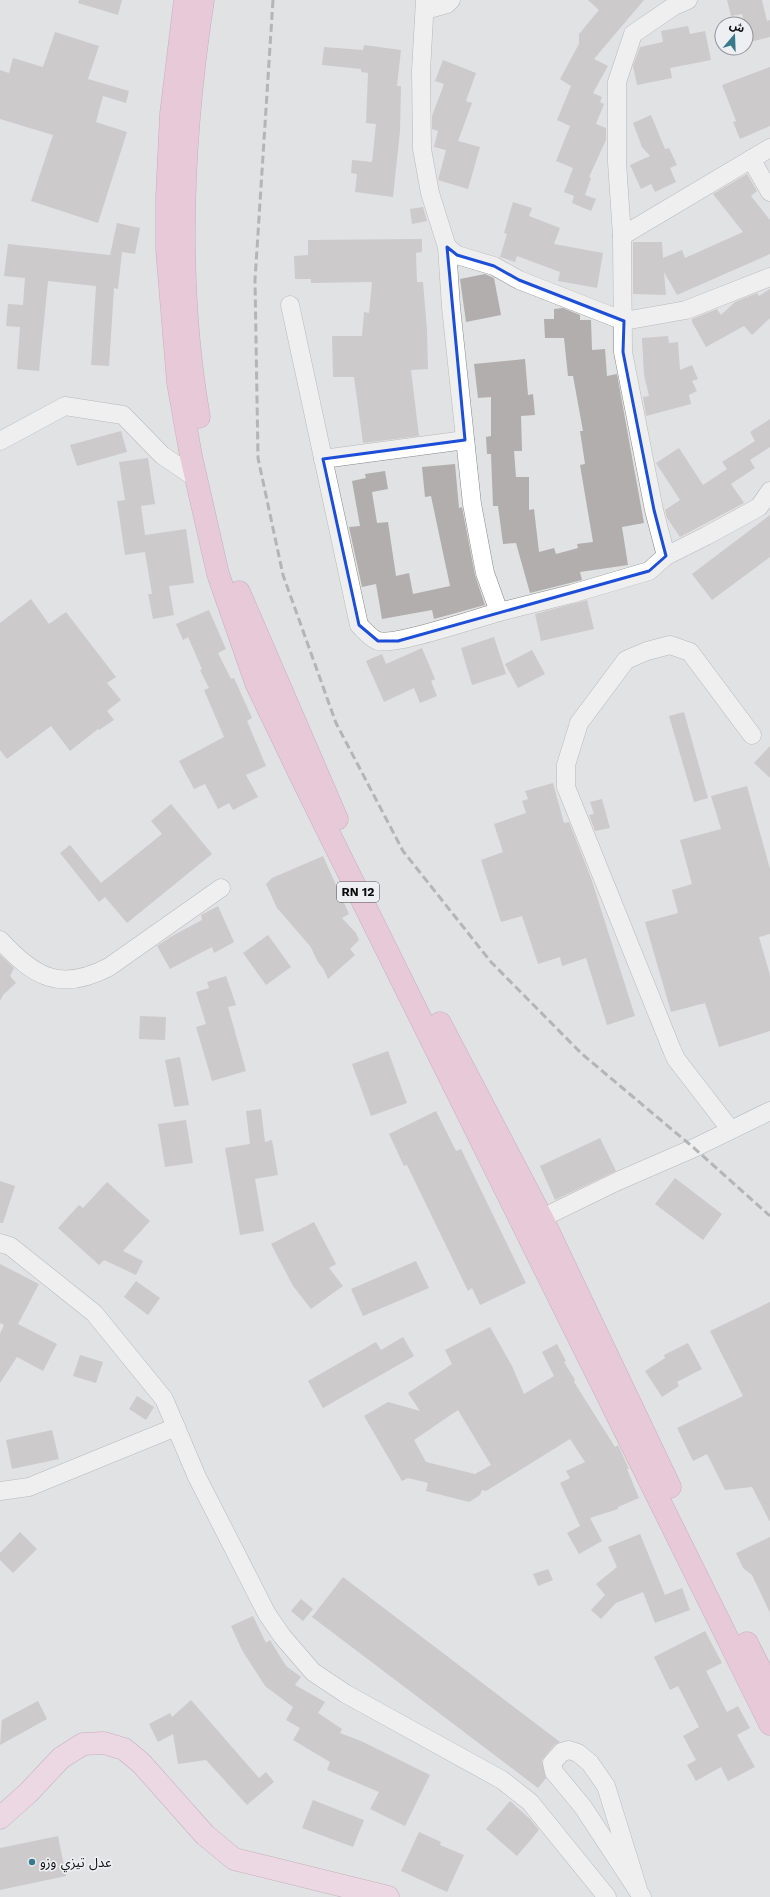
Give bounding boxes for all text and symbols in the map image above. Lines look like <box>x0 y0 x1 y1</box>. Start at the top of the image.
north arrow <box>714 16 754 56</box>
text: ش <box>728 18 746 36</box>
road number: RN 12 <box>337 882 379 902</box>
place label: عدل تيزي وزو <box>40 1855 112 1873</box>
marker: عدل تيزي وزو <box>27 1857 37 1867</box>

